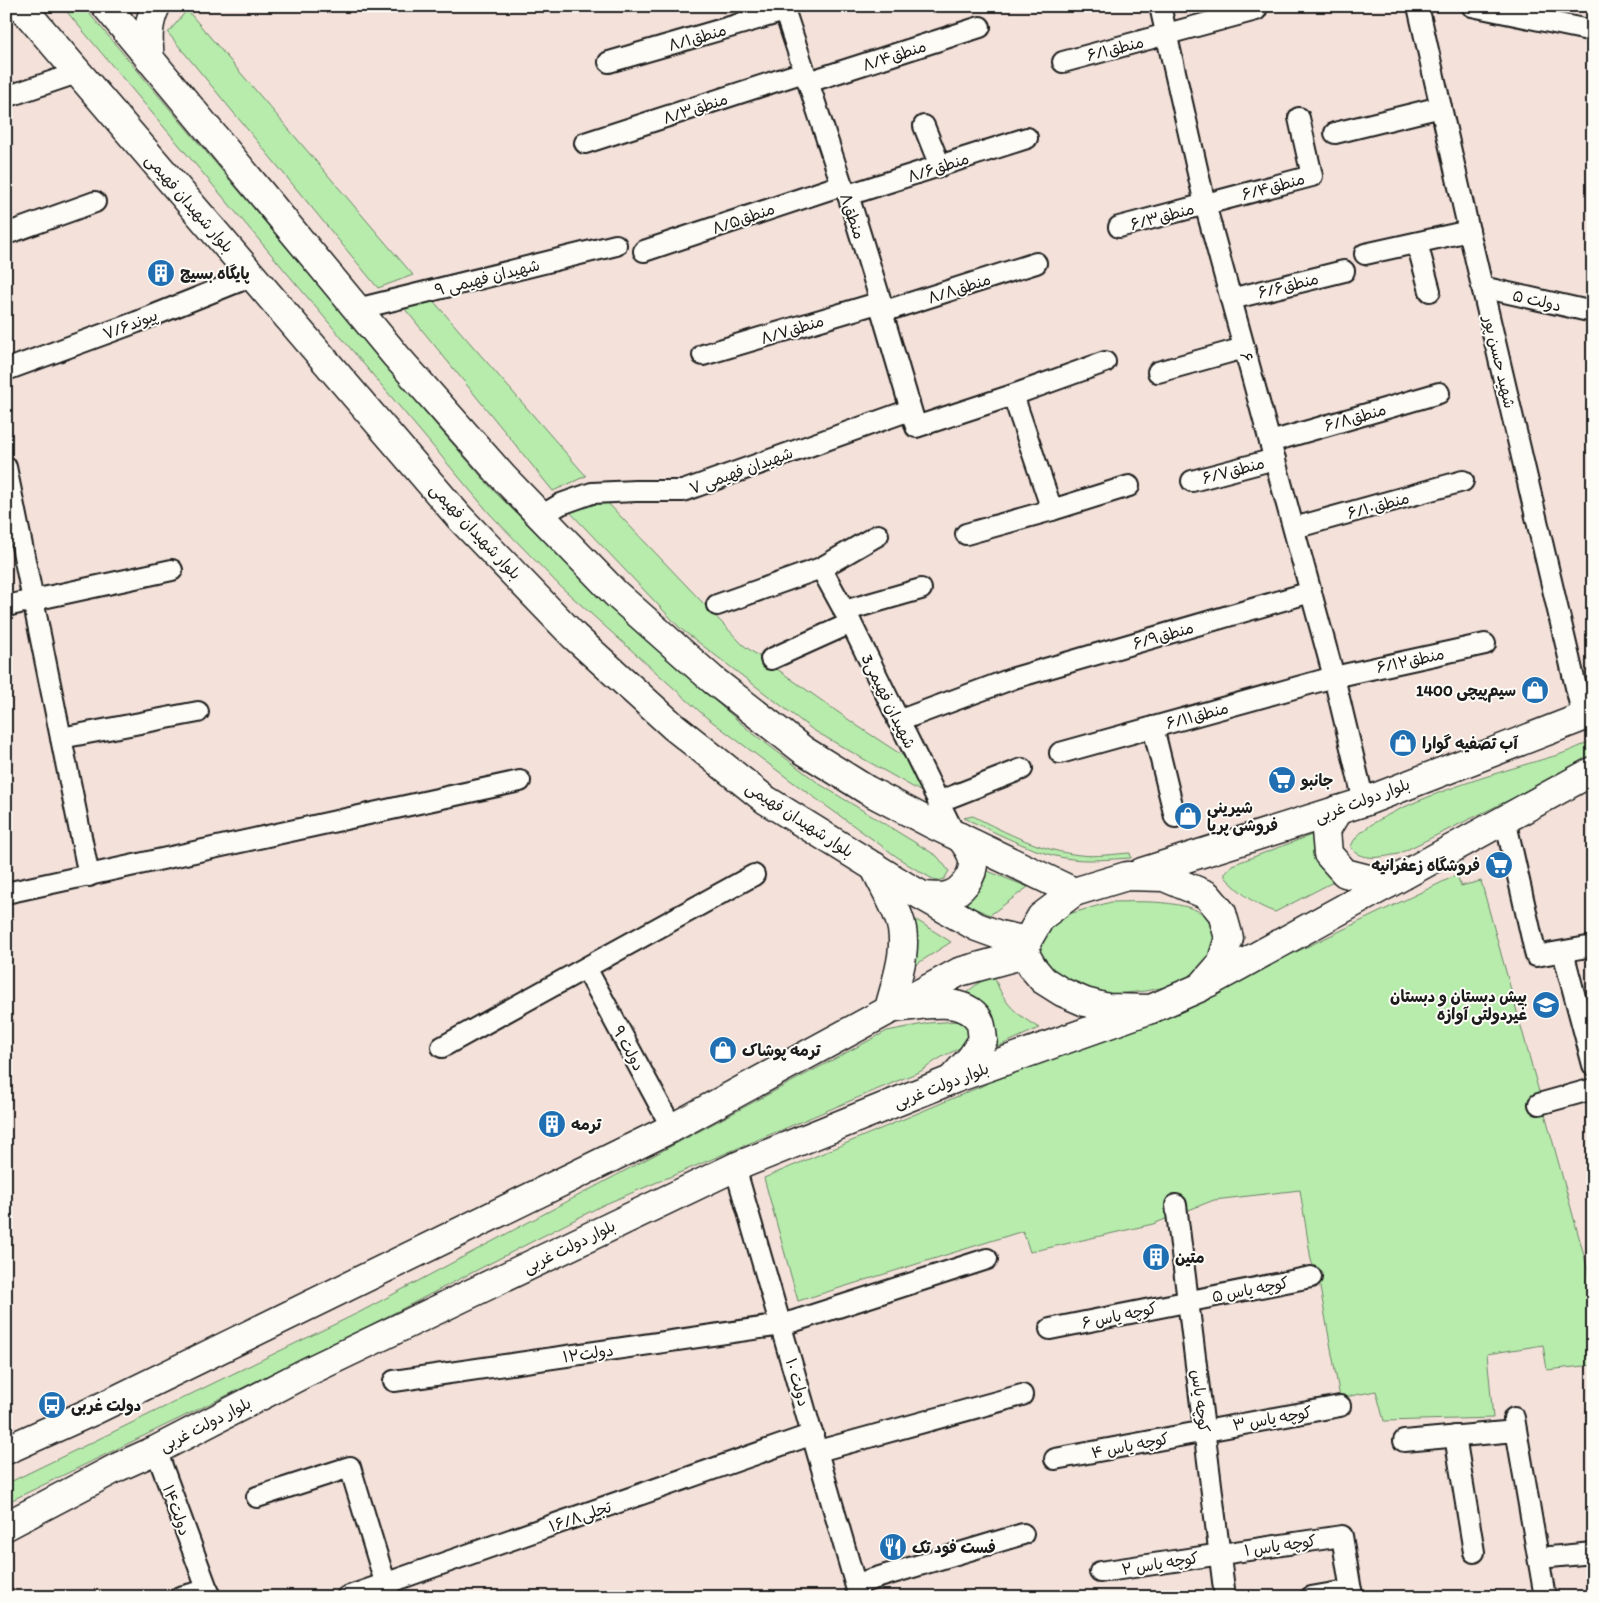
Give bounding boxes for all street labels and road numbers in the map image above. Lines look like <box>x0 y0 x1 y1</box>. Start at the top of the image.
street label: منطق۸/۱ <box>666 20 729 55</box>
street label: منطق۶/۱ <box>1085 32 1146 65</box>
street label: منطق۸/۴ <box>860 36 929 75</box>
street label: منطق۸/۳ <box>660 89 730 128</box>
street label: منطق۸/۶ <box>905 149 971 186</box>
street label: بلوار شهیدان فهیمی <box>141 150 238 257</box>
street label: منطق۶/۴ <box>1239 169 1307 204</box>
street label: منطق۸ <box>836 191 869 242</box>
street label: منطق۸/۵ <box>709 199 777 238</box>
street label: منطق۶/۳ <box>1128 199 1196 234</box>
street label: شهیدان فهیمی ۹ <box>433 255 542 301</box>
street label: منطق۸/۸ <box>925 269 993 308</box>
street label: منطق۶/۶ <box>1256 269 1321 302</box>
street label: ۵ دولت <box>1511 286 1563 315</box>
street label: پیوند۷/۶ <box>100 305 161 345</box>
street label: منطق۸/۷ <box>758 311 826 348</box>
street label: شهید حسن پور <box>1478 312 1519 410</box>
street label: ۶ <box>1236 350 1257 364</box>
street label: منطق۶/۸ <box>1322 400 1388 435</box>
street label: شهیدان فهیمی ۷ <box>687 443 796 499</box>
street label: منطق۶/۷ <box>1200 453 1266 488</box>
street label: بلوار شهیدان فهیمی <box>425 479 525 584</box>
street label: منطق۶/۱۰ <box>1345 488 1411 523</box>
street label: منطق۶/۹ <box>1130 618 1196 653</box>
street label: منطق۶/۱۲ <box>1374 644 1446 677</box>
street label: 3شهیدان فهیمی <box>857 651 920 752</box>
street label: منطق۶/۱۱ <box>1164 698 1231 733</box>
street label: بلوار دولت غربی <box>1312 774 1413 827</box>
street label: بلوار شهیدان فهیمی <box>742 778 857 862</box>
street label: ۹ دولت <box>609 1022 648 1074</box>
street label: بلوار دولت غربی <box>891 1059 992 1113</box>
street label: بلوار دولت غربی <box>520 1216 619 1278</box>
street label: کوچه یاس ۵ <box>1210 1273 1290 1307</box>
street label: کوچه یاس ۶ <box>1080 1298 1159 1334</box>
street label: ۱۲دولت <box>561 1341 615 1366</box>
street label: ۱۰ دولت <box>782 1356 813 1408</box>
street label: کوچه یاس <box>1186 1369 1214 1434</box>
street label: بلوار دولت غربی <box>156 1393 255 1457</box>
street label: کوچه یاس ۳ <box>1231 1402 1313 1436</box>
street label: کوچه یاس ۴ <box>1090 1429 1171 1463</box>
street label: ۱۴دولت <box>159 1482 194 1538</box>
street label: تجلی۱۶/۸ <box>546 1497 615 1537</box>
street label: کوچه یاس ۱ <box>1243 1531 1318 1561</box>
street label: کوچه یاس ۲ <box>1120 1548 1200 1580</box>

